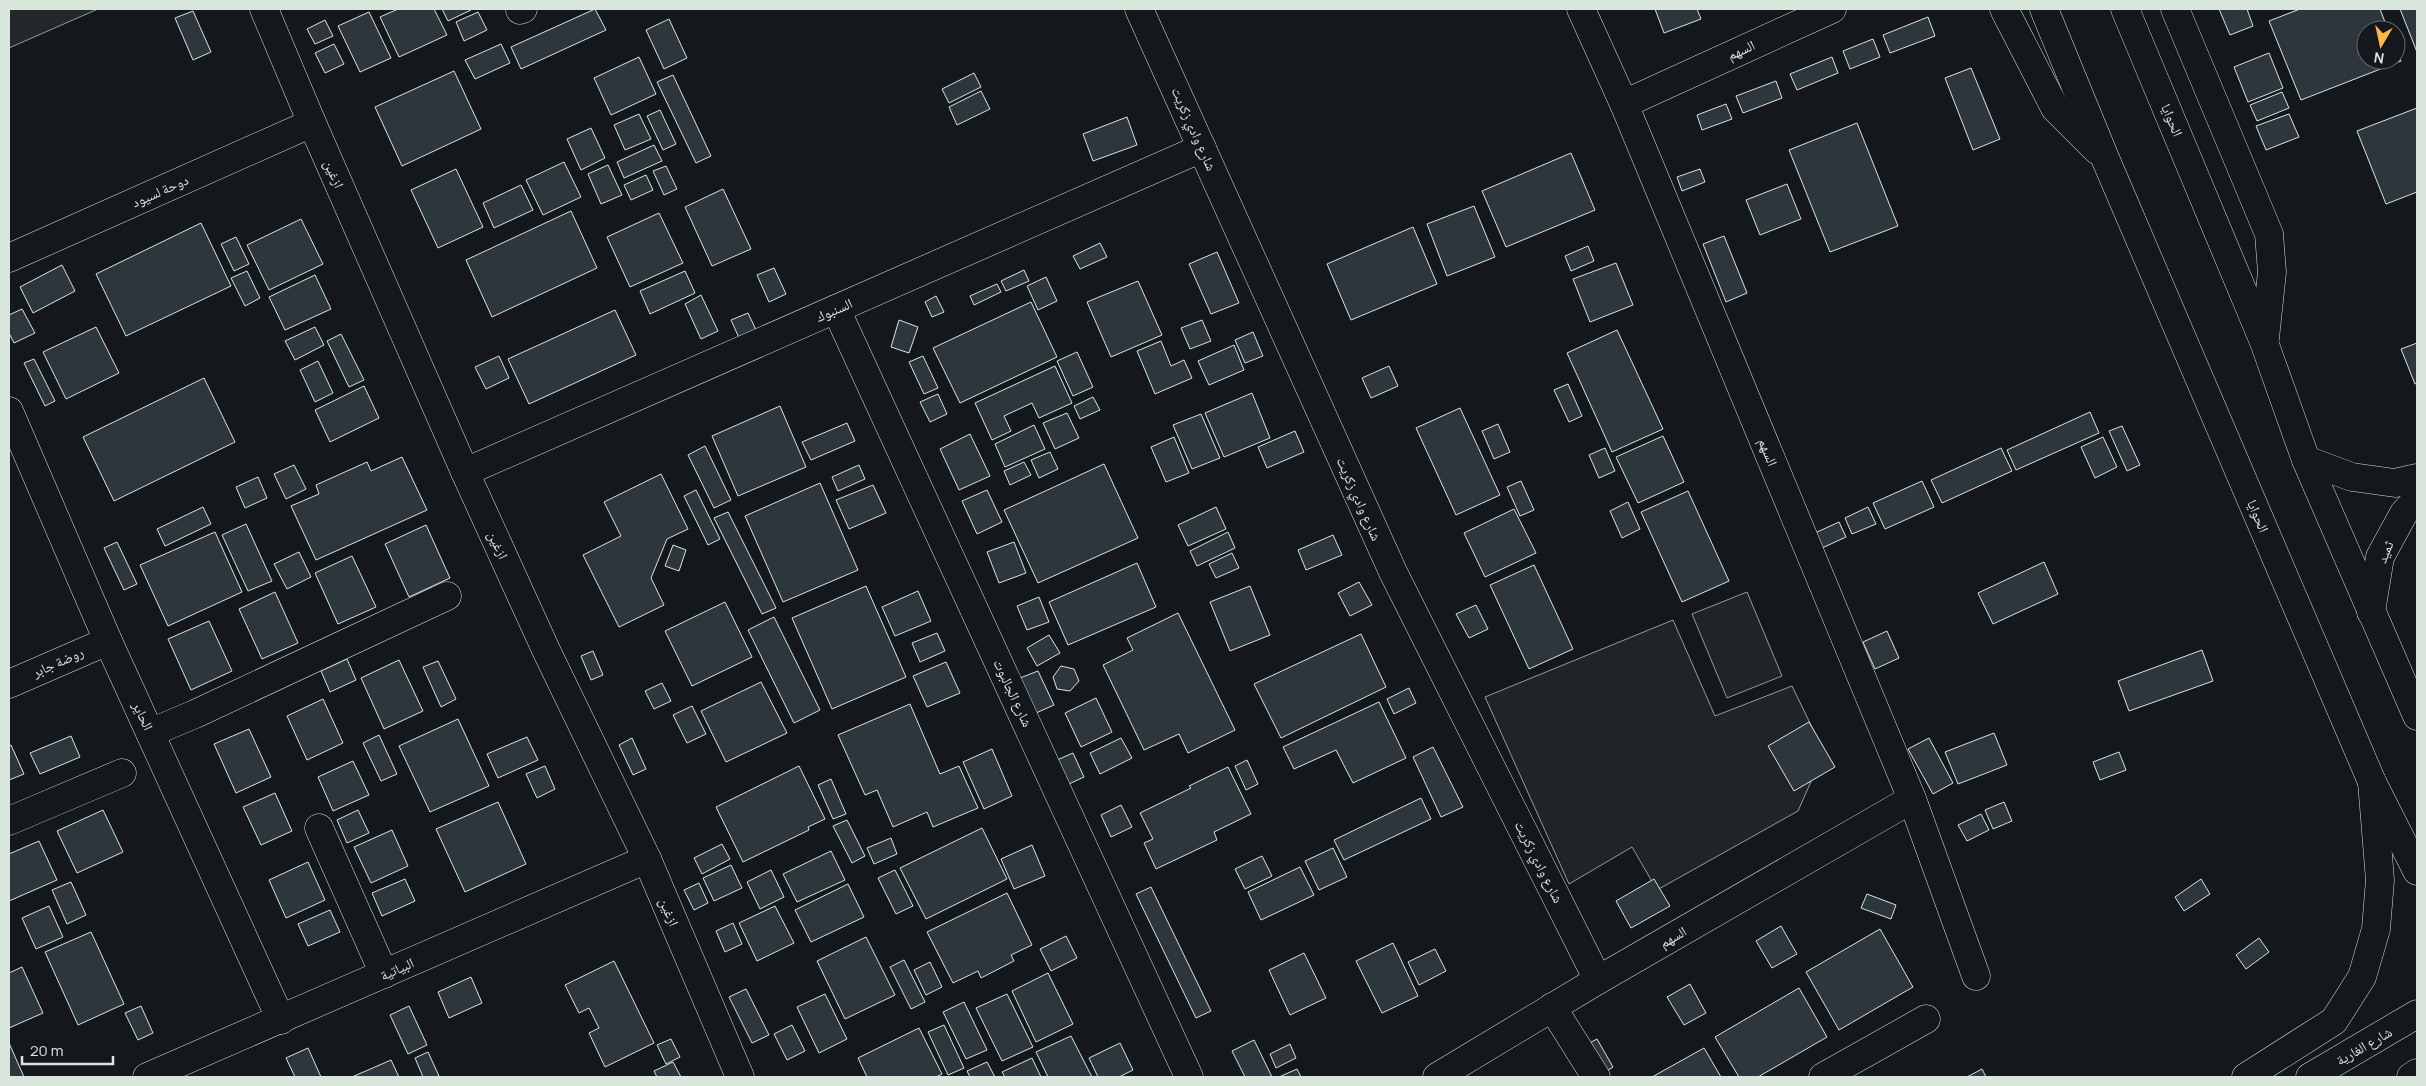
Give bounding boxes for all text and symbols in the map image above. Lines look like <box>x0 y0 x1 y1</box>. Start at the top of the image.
north arrow <box>2356 20 2406 70</box>
street label: السهم <box>1724 35 1758 65</box>
text: N <box>2372 48 2385 69</box>
street label: شارع وادي زكريت <box>1165 84 1221 175</box>
street label: الحوايا <box>2157 101 2188 139</box>
street label: ازغين <box>320 157 349 191</box>
street label: دوحة لسيود <box>129 170 191 211</box>
street label: السنبوك <box>813 293 855 326</box>
street label: السهم <box>1753 435 1783 469</box>
street label: شارع وادي زكريت <box>1330 454 1386 545</box>
street label: الحوايا <box>2243 497 2274 535</box>
street label: ازغين <box>484 528 513 562</box>
street label: ثميد <box>2372 538 2398 566</box>
street label: روضة جابر <box>28 642 86 682</box>
street label: شارع الجالبوت <box>989 656 1037 730</box>
street label: الحاير <box>128 697 158 733</box>
street label: شارع وادي زكريت <box>1508 818 1568 907</box>
street label: ازغين <box>655 895 684 929</box>
street label: السهم <box>1656 921 1690 953</box>
street label: البياتية <box>377 953 417 984</box>
street label: شارع الغارية <box>2332 1022 2396 1070</box>
scale bar <box>22 1034 114 1066</box>
text: 20 m <box>30 1040 63 1061</box>

